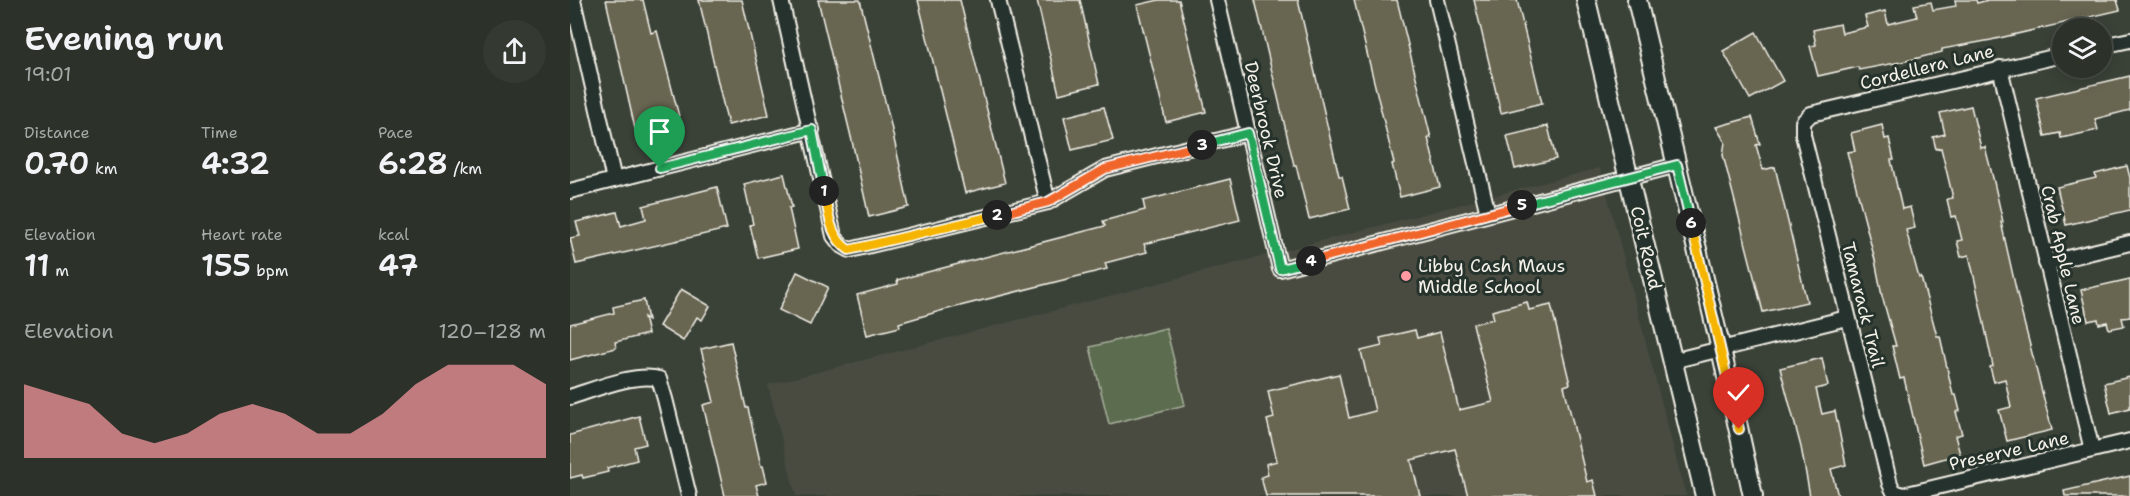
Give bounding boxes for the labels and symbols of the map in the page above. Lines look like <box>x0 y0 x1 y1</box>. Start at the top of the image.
street label: Cordellera Lane <box>1857 39 1997 95</box>
street label: Deerbrook Drive <box>1239 59 1293 201</box>
pin <box>634 106 685 168</box>
pin: 3 <box>1187 130 1217 160</box>
pin: 1 <box>809 176 839 206</box>
street label: Crab Apple Lane <box>2035 183 2091 327</box>
pin: 5 <box>1507 190 1537 220</box>
pin: 2 <box>982 200 1012 230</box>
street label: Coit Road <box>1625 204 1667 292</box>
pin: 6 <box>1676 208 1706 238</box>
street label: Tamarack Trail <box>1836 240 1890 371</box>
pin: 4 <box>1296 246 1326 276</box>
place label: Libby Cash Maus Middle School <box>1418 254 1565 299</box>
marker: Libby Cash Maus Middle School <box>1399 269 1413 283</box>
pin <box>1713 367 1764 429</box>
street label: Preserve Lane <box>1947 426 2071 476</box>

